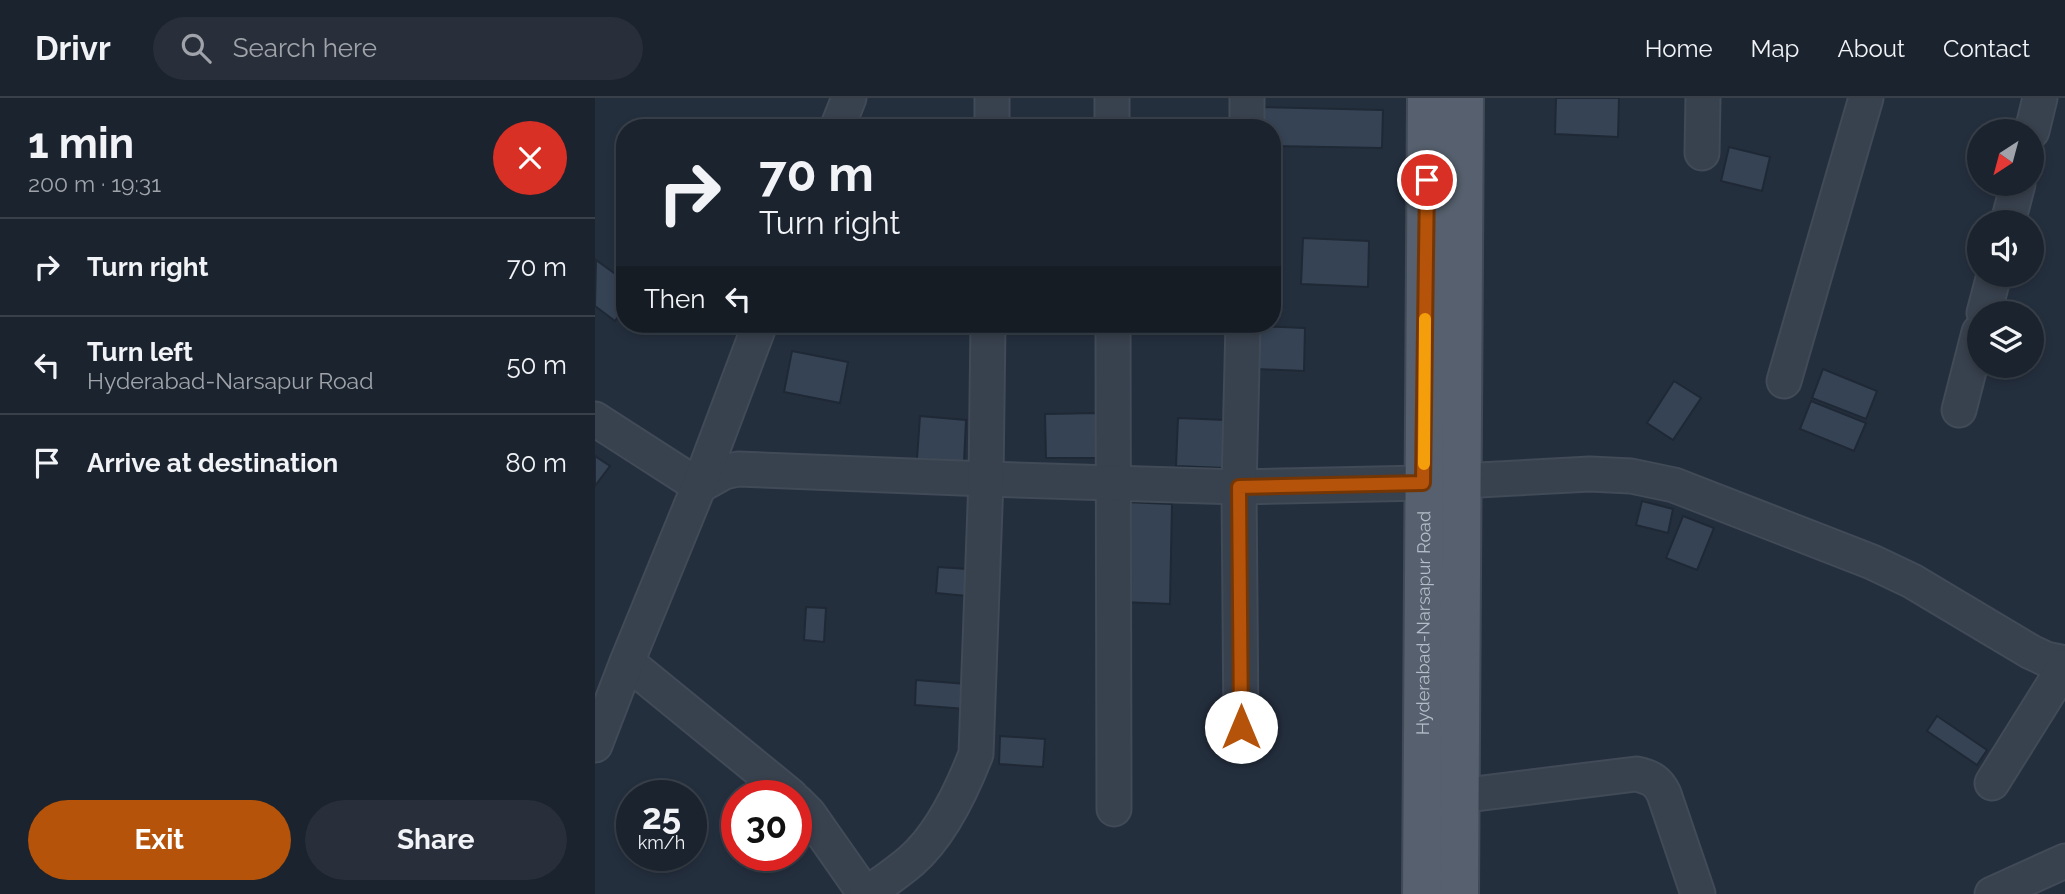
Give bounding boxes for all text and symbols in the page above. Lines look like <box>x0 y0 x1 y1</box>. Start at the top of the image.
search box <box>153 17 643 80</box>
text: Drivr <box>35 29 111 68</box>
icon: search <box>177 29 215 67</box>
text: Search here <box>233 33 377 63</box>
text: Home <box>1645 34 1713 63</box>
text: Map <box>1751 34 1799 63</box>
text: About <box>1837 34 1905 63</box>
text: Contact <box>1943 34 2030 63</box>
text: 1 min <box>28 119 134 168</box>
north arrow <box>1967 119 2044 196</box>
map controls <box>1967 119 2044 378</box>
button: close <box>493 121 567 195</box>
text: 70 m <box>759 145 874 202</box>
icon: right <box>644 147 735 238</box>
pin <box>1397 150 1457 210</box>
icon: arrive <box>1408 161 1446 199</box>
text: 200 m · 19:31 <box>28 170 161 197</box>
text: Turn right <box>759 204 900 241</box>
button: sound <box>1967 210 2044 287</box>
icon: right <box>28 248 66 286</box>
text: Turn right <box>87 252 208 282</box>
text: 70 m <box>507 252 567 282</box>
icon: left <box>719 280 757 318</box>
text: Then <box>644 284 705 314</box>
button: layers <box>1967 301 2044 378</box>
text: Turn left <box>87 337 193 367</box>
icon: left <box>28 346 66 384</box>
text: 50 m <box>506 350 567 380</box>
text: Hyderabad-Narsapur Road <box>87 367 373 394</box>
icon: arrive <box>28 444 66 482</box>
text: Arrive at destination <box>87 448 338 478</box>
text: 80 m <box>505 448 567 478</box>
street label: Hyderabad-Narsapur Road <box>1412 511 1434 735</box>
position arrow <box>1204 690 1278 764</box>
speed limit sign: 30 <box>721 780 812 871</box>
text: 25 <box>642 796 681 837</box>
button: Exit <box>28 800 291 880</box>
button: Share <box>305 800 567 880</box>
text: km/h <box>638 832 685 853</box>

